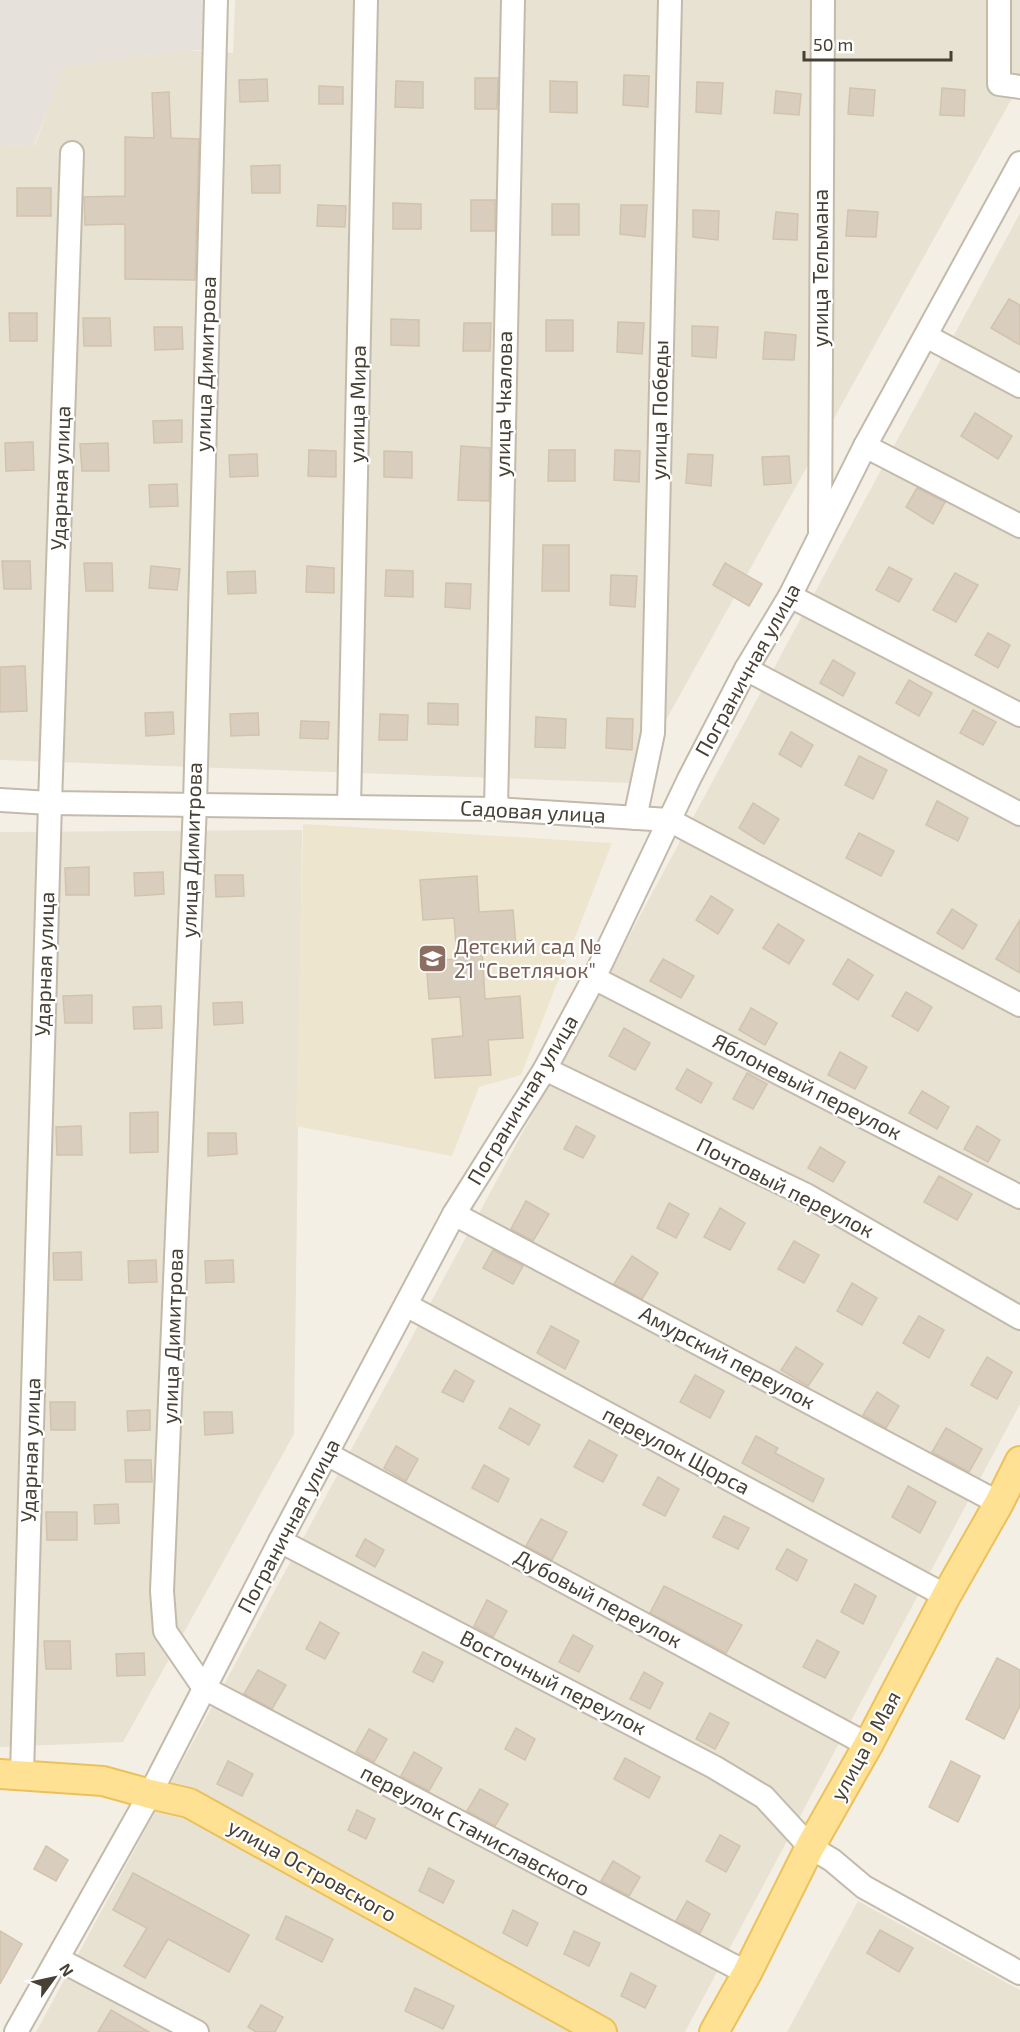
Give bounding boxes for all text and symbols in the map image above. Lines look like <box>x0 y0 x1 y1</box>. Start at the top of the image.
scale bar <box>804 24 951 62</box>
text: 50 m <box>813 33 853 55</box>
street label: улица Тельмана <box>807 189 833 347</box>
street label: улица Димитрова <box>189 276 221 452</box>
street label: улица Чкалова <box>489 331 517 477</box>
street label: улица Победы <box>645 340 673 480</box>
street label: улица Мира <box>343 345 371 463</box>
street label: Ударная улица <box>44 405 76 551</box>
street label: Пограничная улица <box>689 578 805 761</box>
street label: улица Димитрова <box>175 762 207 938</box>
street label: Садовая улица <box>460 794 607 828</box>
street label: Ударная улица <box>28 891 60 1037</box>
place label: Детский сад № 21 "Светлячок" <box>454 933 602 982</box>
school or university icon: Детский сад № 21 "Светлячок" <box>417 943 449 975</box>
street label: Пограничная улица <box>461 1010 583 1189</box>
street label: Яблоневый переулок <box>709 1027 906 1145</box>
street label: Почтовый переулок <box>692 1131 878 1243</box>
street label: улица Димитрова <box>156 1248 188 1424</box>
street label: Амурский переулок <box>635 1300 820 1415</box>
street label: Ударная улица <box>14 1377 46 1523</box>
street label: переулок Щорса <box>598 1400 755 1500</box>
street label: Пограничная улица <box>231 1434 345 1617</box>
street label: Дубовый переулок <box>510 1543 687 1653</box>
street label: Восточный переулок <box>456 1624 651 1740</box>
street label: улица 9 Мая <box>824 1686 906 1805</box>
street label: переулок Станиславского <box>356 1759 595 1902</box>
street label: улица Островского <box>224 1813 401 1927</box>
north arrow <box>24 1948 84 2008</box>
text: N <box>56 1960 78 1980</box>

